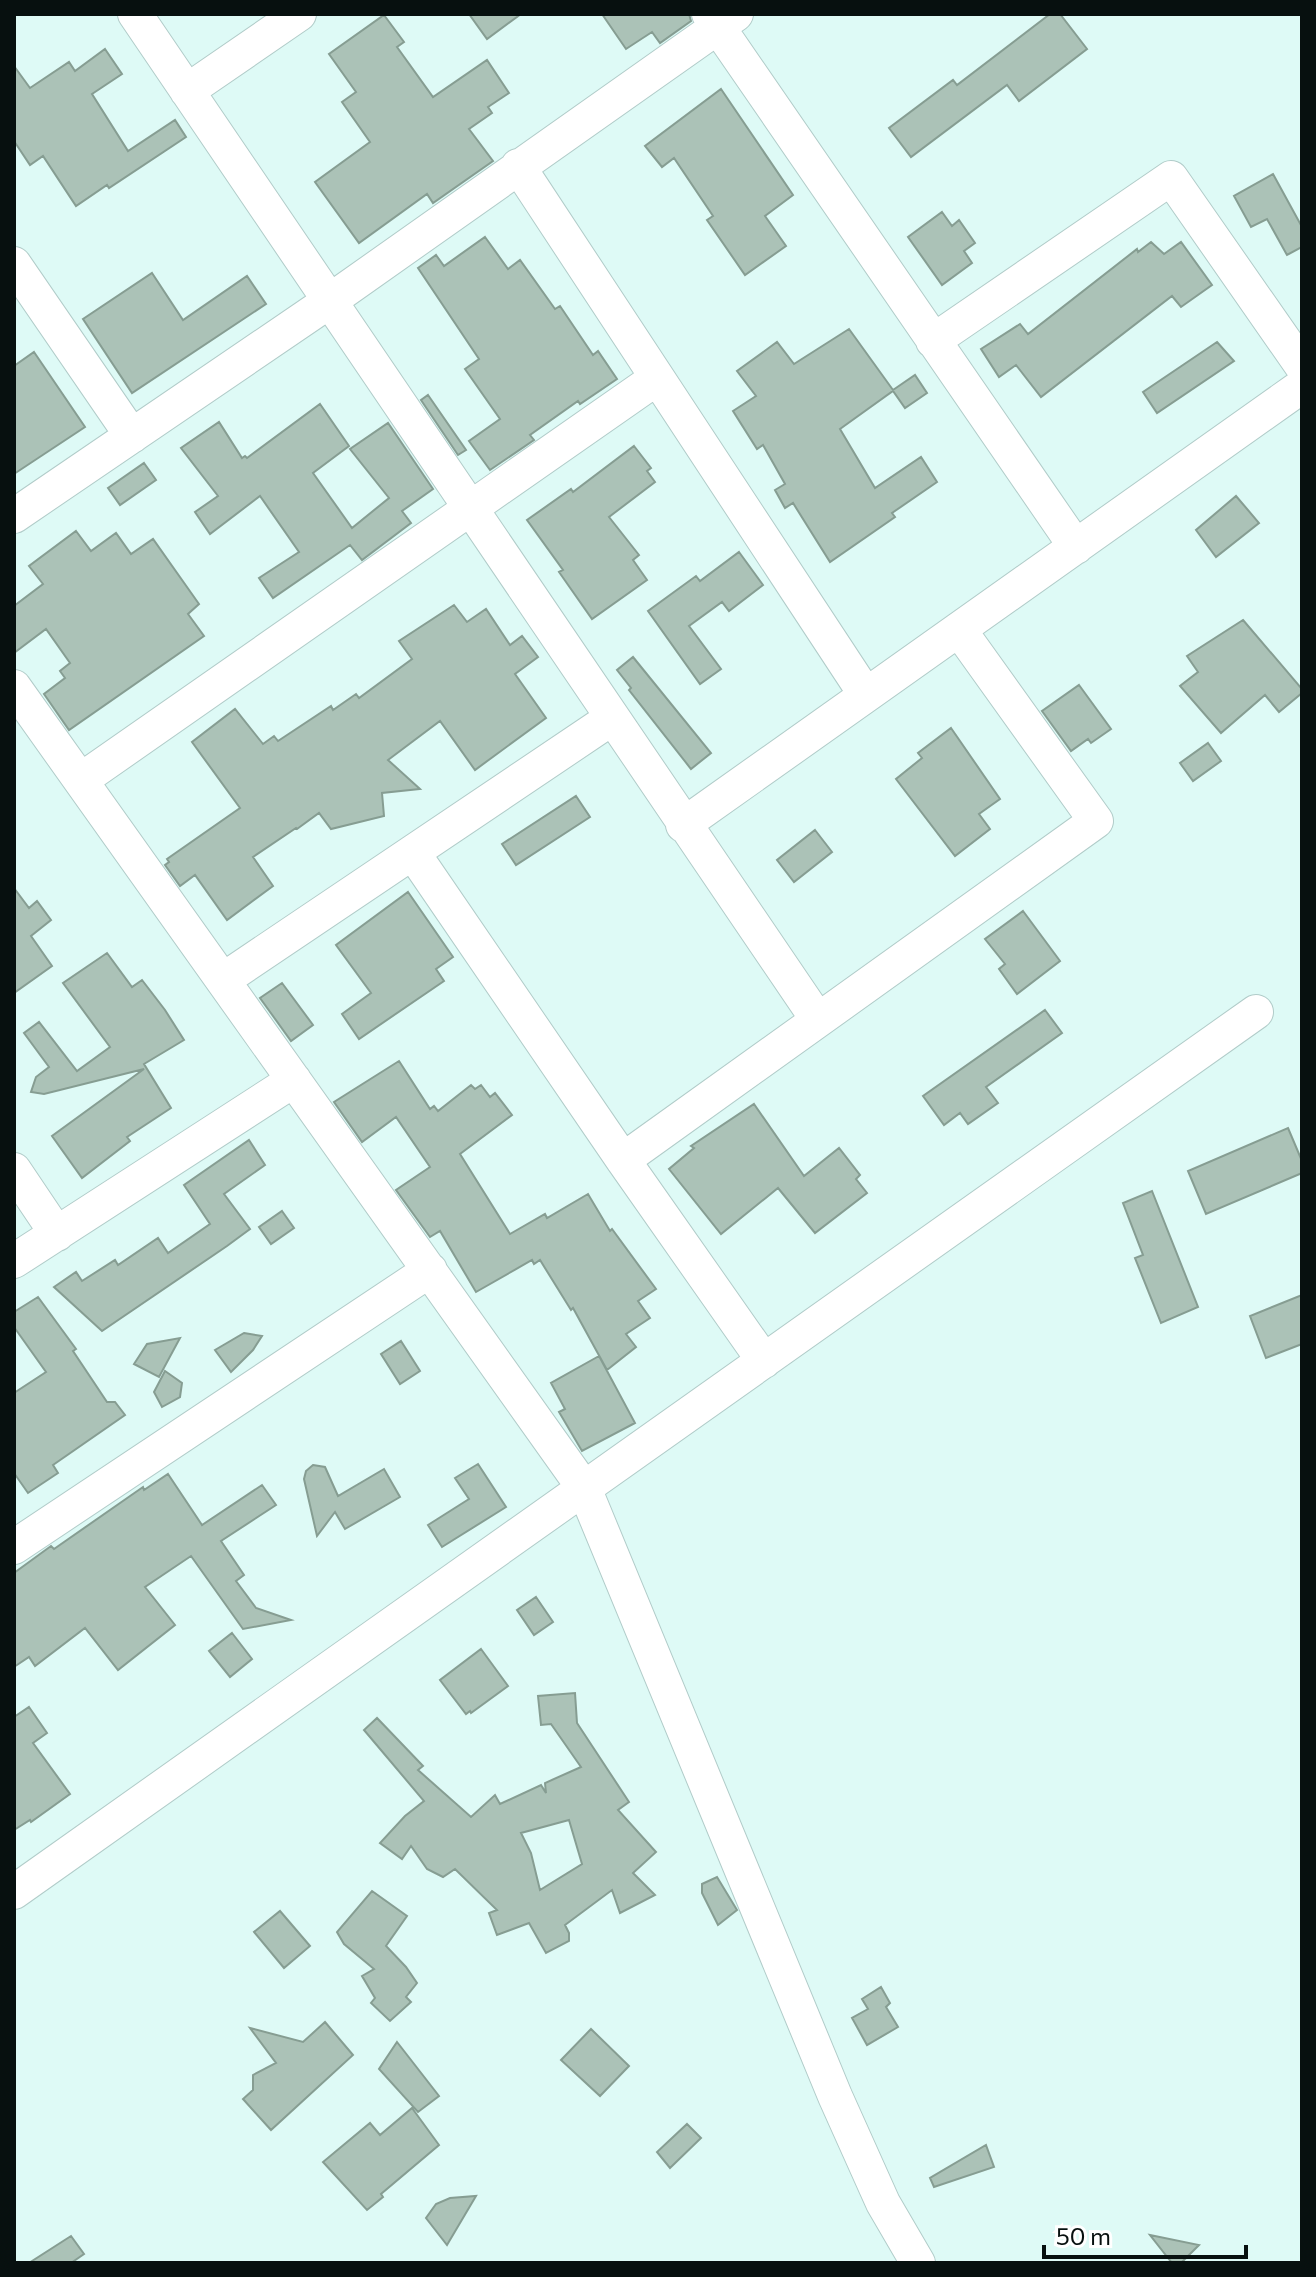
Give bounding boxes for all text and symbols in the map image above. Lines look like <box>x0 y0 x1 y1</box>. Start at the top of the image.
scale bar <box>1044 2209 1246 2259</box>
text: 50 m <box>1056 2221 1111 2250</box>

